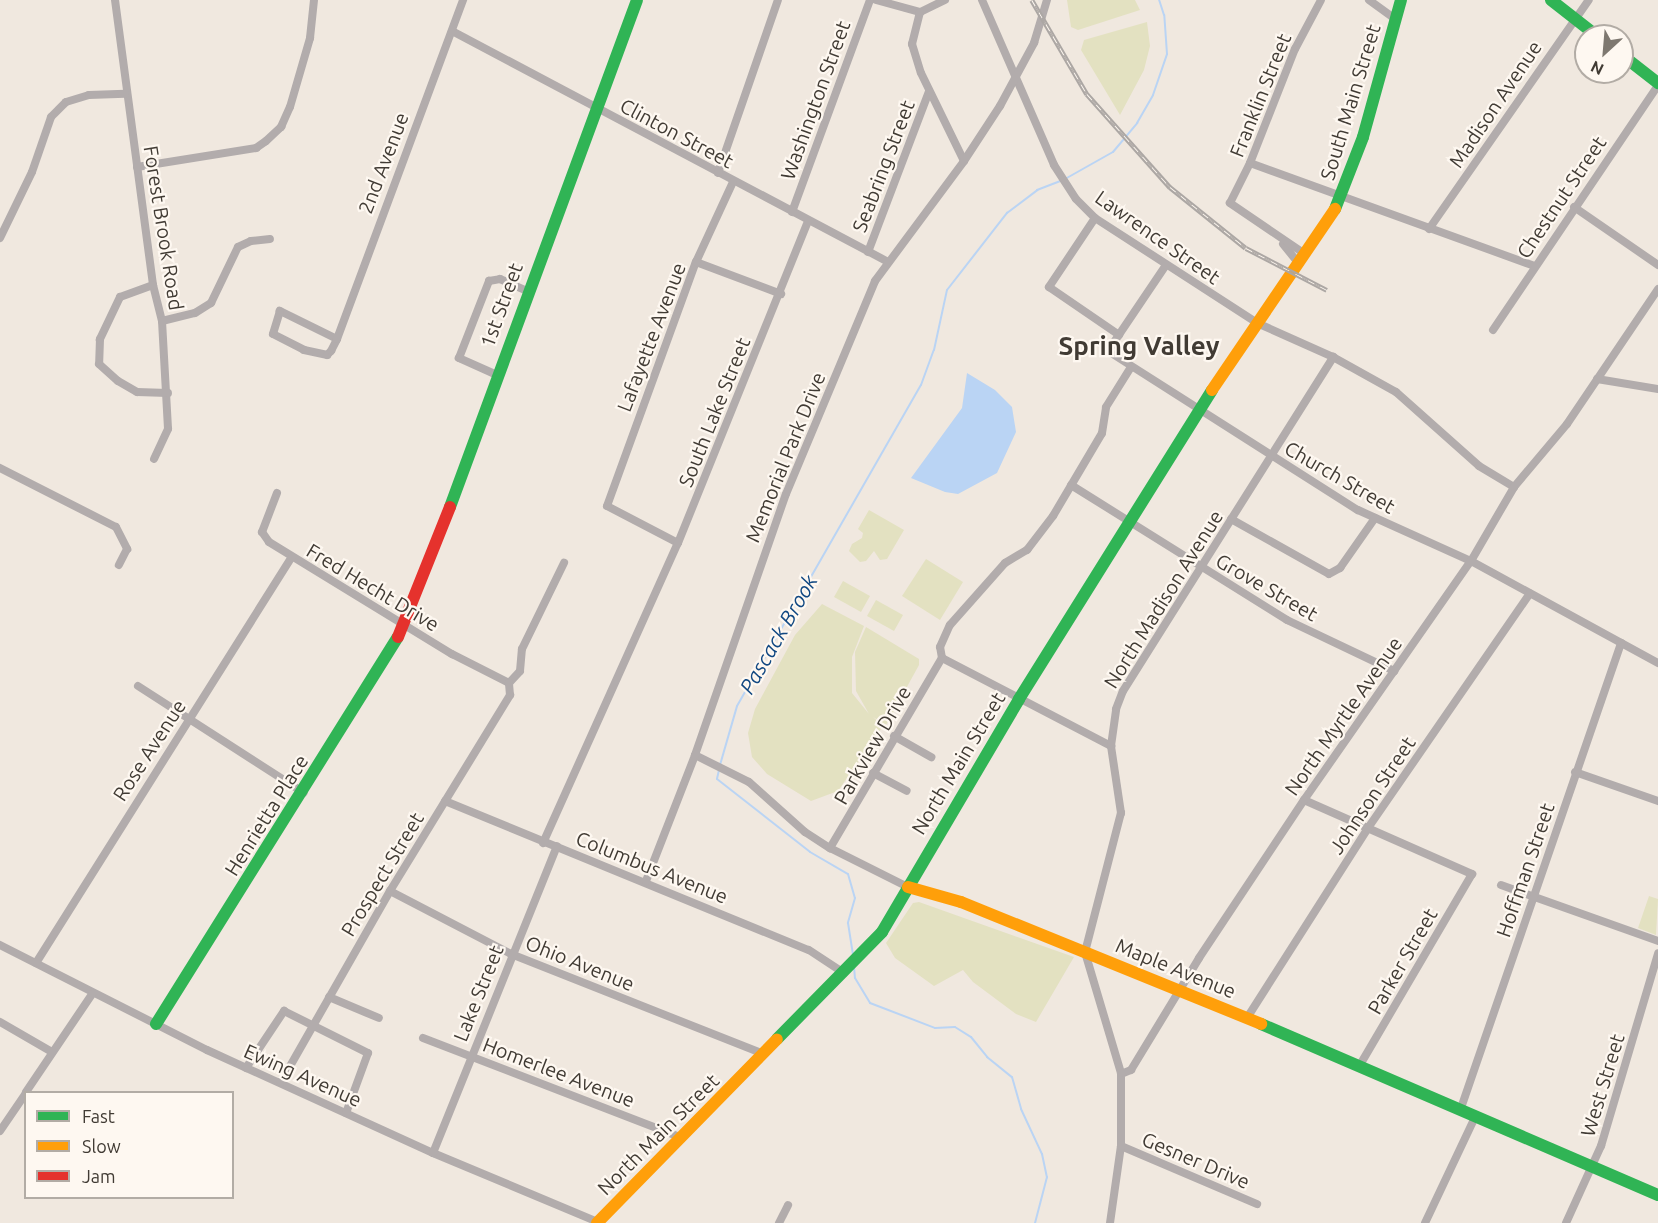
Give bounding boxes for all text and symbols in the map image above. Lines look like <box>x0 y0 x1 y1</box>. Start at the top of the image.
street label: Washington Street <box>775 17 855 183</box>
street label: South Main Street <box>1315 21 1385 183</box>
north arrow <box>1574 24 1634 84</box>
street label: Franklin Street <box>1224 30 1296 160</box>
street label: Madison Avenue <box>1444 36 1546 172</box>
text: N <box>1588 58 1606 79</box>
street label: Clinton Street <box>616 93 738 173</box>
street label: Seabring Street <box>847 97 919 235</box>
street label: 2nd Avenue <box>353 109 413 217</box>
street label: Chestnut Street <box>1511 131 1611 263</box>
street label: Forest Brook Road <box>139 144 189 312</box>
street label: Lawrence Street <box>1091 185 1225 289</box>
street label: 1st Street <box>475 259 527 351</box>
street label: Lafayette Avenue <box>612 259 690 415</box>
district label: Spring Valley <box>1059 330 1219 362</box>
street label: South Lake Street <box>673 334 755 490</box>
street label: Memorial Park Drive <box>740 368 830 546</box>
street label: Church Street <box>1280 436 1400 518</box>
street label: North Madison Avenue <box>1098 506 1228 692</box>
street label: Fred Hecht Drive <box>302 538 444 636</box>
street label: Grove Street <box>1212 548 1322 626</box>
water label: Pascack Brook <box>734 570 822 698</box>
street label: North Myrtle Avenue <box>1279 632 1407 800</box>
street label: Parkview Drive <box>828 681 916 809</box>
street label: North Main Street <box>906 687 1010 839</box>
street label: Rose Avenue <box>107 695 191 805</box>
street label: Johnson Street <box>1324 732 1420 858</box>
street label: Henrietta Place <box>219 750 313 880</box>
street label: Hoffman Street <box>1491 800 1559 940</box>
street label: Prospect Street <box>336 808 428 940</box>
street label: Columbus Avenue <box>573 826 731 908</box>
street label: Parker Street <box>1362 904 1442 1018</box>
street label: Ohio Avenue <box>522 930 638 996</box>
street label: Maple Avenue <box>1112 933 1240 1003</box>
street label: Lake Street <box>448 941 508 1045</box>
street label: West Street <box>1575 1031 1629 1139</box>
street label: Homerlee Avenue <box>480 1032 638 1112</box>
street label: Ewing Avenue <box>240 1038 366 1112</box>
street label: North Main Street <box>592 1068 724 1200</box>
legend <box>24 1091 234 1199</box>
text: Fast <box>82 1106 115 1126</box>
street label: Gesner Drive <box>1138 1127 1254 1193</box>
text: Slow <box>82 1136 121 1156</box>
text: Jam <box>82 1166 116 1186</box>

